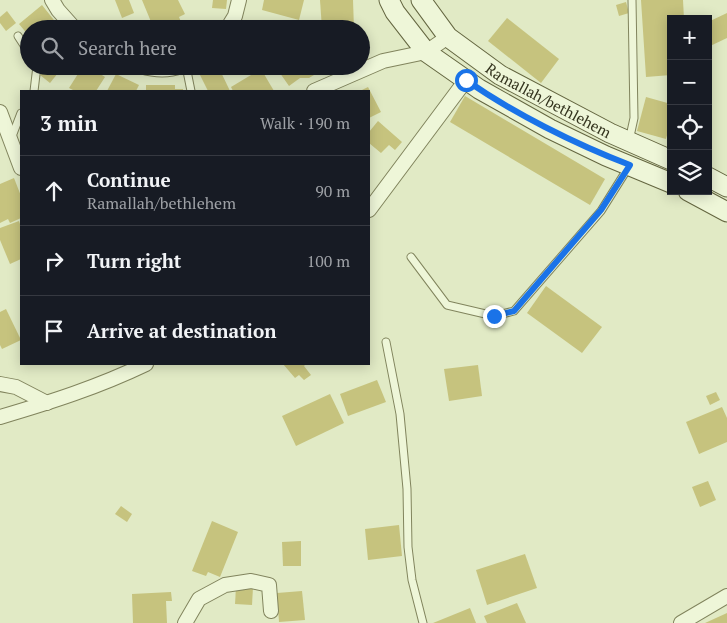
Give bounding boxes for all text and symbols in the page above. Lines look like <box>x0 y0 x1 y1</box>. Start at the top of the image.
map controls <box>667 15 712 195</box>
button: + <box>667 15 712 60</box>
search box <box>20 20 370 75</box>
icon: search <box>38 34 66 62</box>
text: Search here <box>78 35 177 60</box>
street label: Ramallah/bethlehem <box>482 58 615 142</box>
button: − <box>667 60 712 105</box>
route start <box>455 69 478 92</box>
button: locate <box>667 105 712 150</box>
text: 3 min <box>40 109 97 137</box>
text: Walk · 190 m <box>260 112 350 134</box>
button: layers <box>667 150 712 195</box>
text: Continue <box>87 167 171 192</box>
icon: ahead <box>40 177 68 205</box>
text: 90 m <box>315 180 350 202</box>
text: Ramallah/bethlehem <box>87 192 236 214</box>
icon: right <box>40 247 68 275</box>
text: Turn right <box>87 248 181 273</box>
text: 100 m <box>307 250 350 272</box>
route end <box>483 305 506 328</box>
icon: arrive <box>40 317 68 345</box>
text: Arrive at destination <box>87 318 276 343</box>

